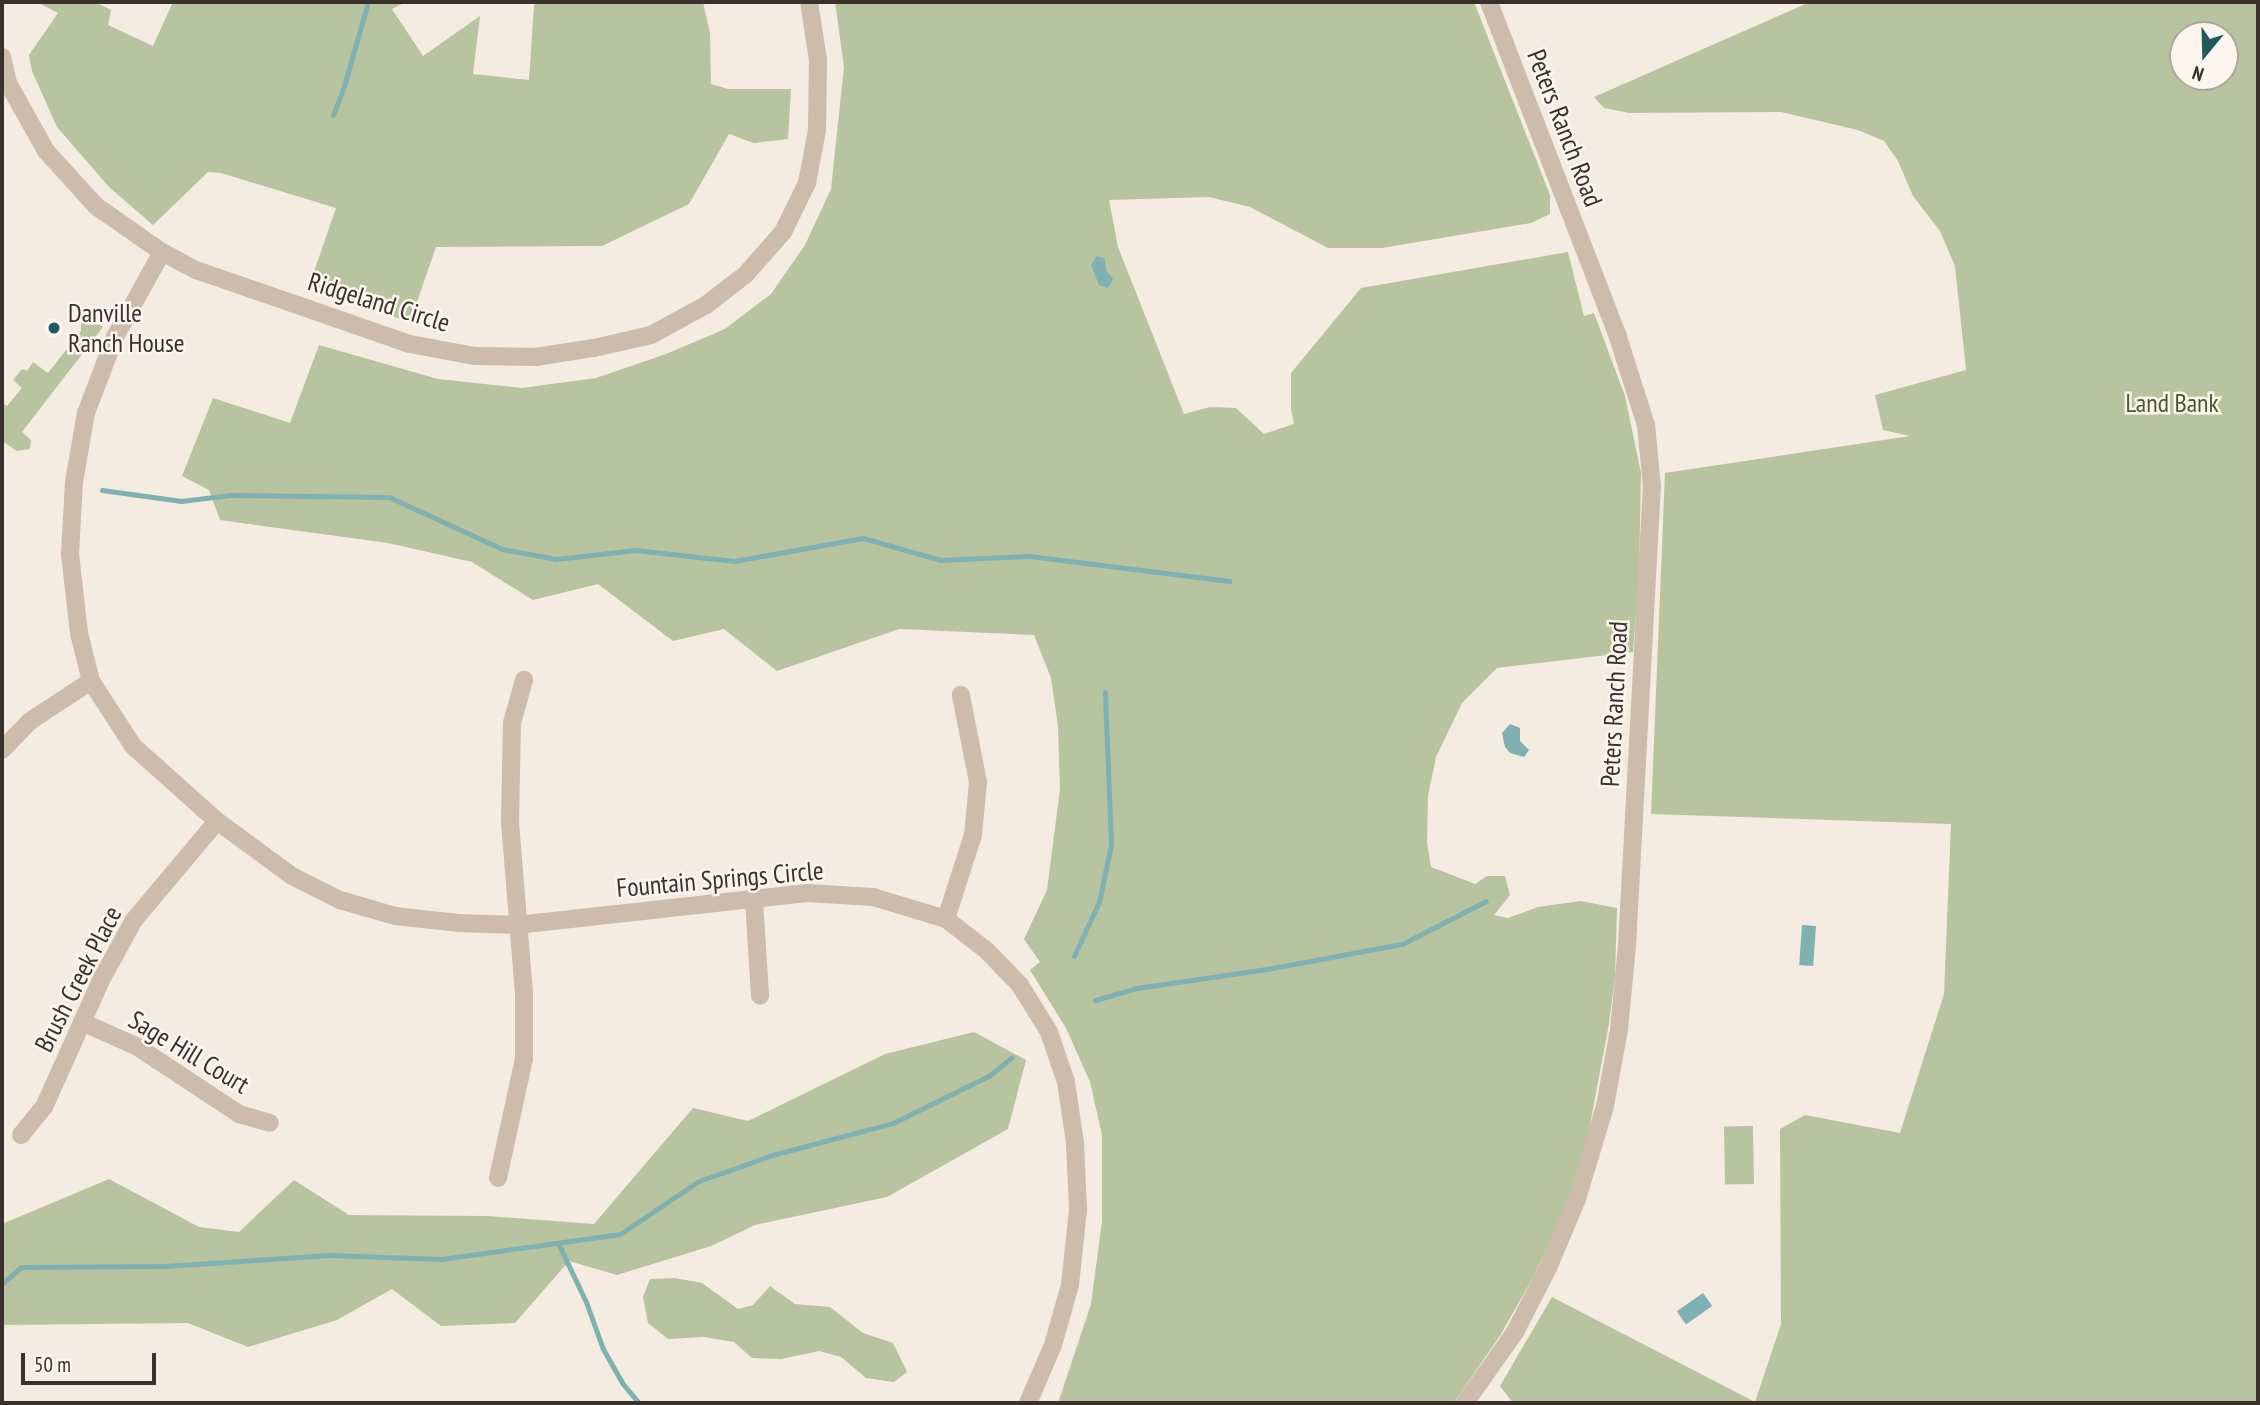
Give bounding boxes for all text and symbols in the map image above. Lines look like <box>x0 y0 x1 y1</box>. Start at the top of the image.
north arrow <box>2169 21 2239 91</box>
street label: Peters Ranch Road <box>1521 45 1609 211</box>
text: N <box>2189 61 2207 87</box>
street label: Ridgeland Circle <box>304 266 454 338</box>
place label: Danville Ranch House <box>68 297 184 358</box>
marker: Danville Ranch House <box>46 320 62 336</box>
park label: Land Bank <box>2125 387 2219 419</box>
street label: Peters Ranch Road <box>1594 620 1634 788</box>
street label: Fountain Springs Circle <box>615 854 825 904</box>
street label: Brush Creek Place <box>28 901 128 1057</box>
street label: Sage Hill Court <box>123 1004 255 1100</box>
scale bar <box>24 1338 159 1382</box>
text: 50 m <box>34 1351 71 1378</box>

